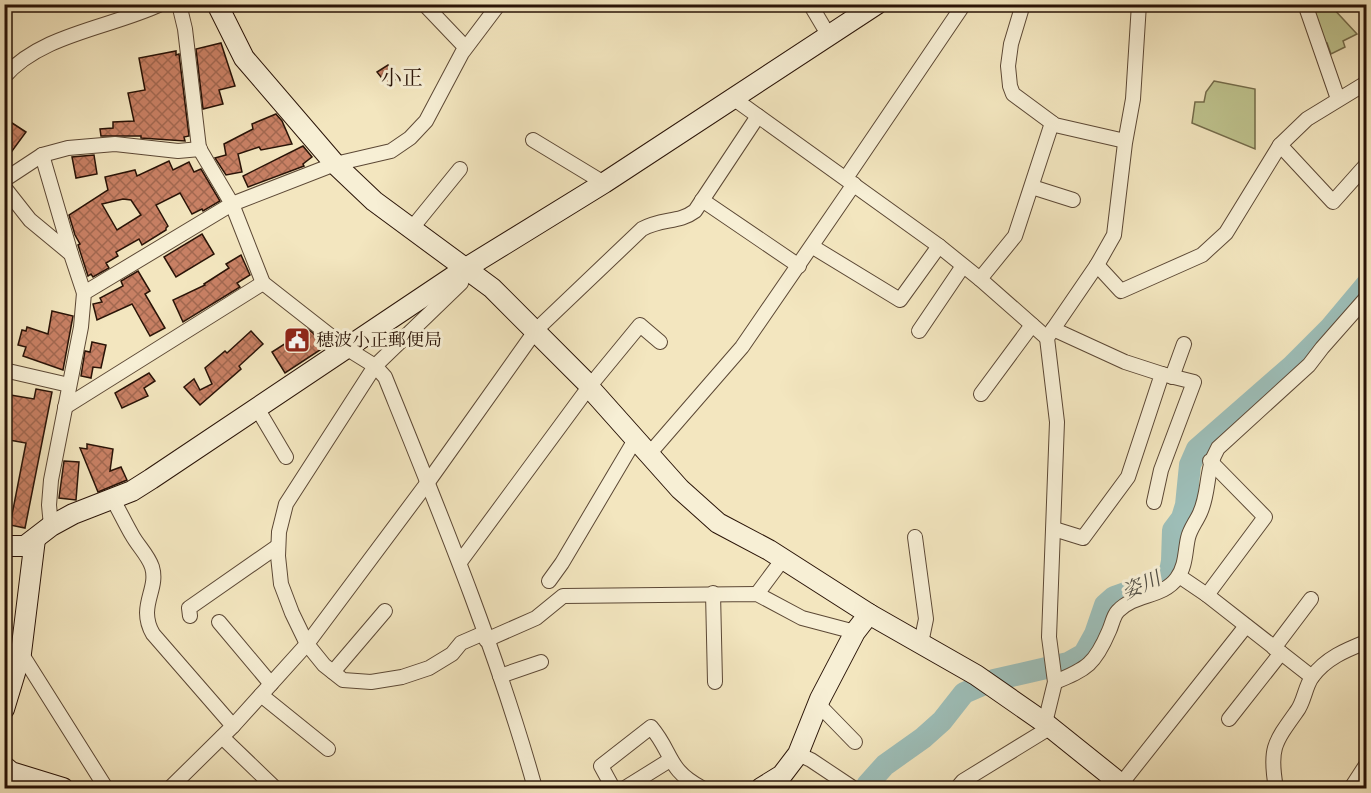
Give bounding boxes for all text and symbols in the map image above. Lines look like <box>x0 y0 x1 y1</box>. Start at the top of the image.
district label: 小正 <box>381 65 423 94</box>
public building icon: 穂波小正郵便局 <box>282 325 312 355</box>
place label: 穂波小正郵便局 <box>316 329 442 354</box>
water label: 姿川 <box>1118 565 1168 608</box>

